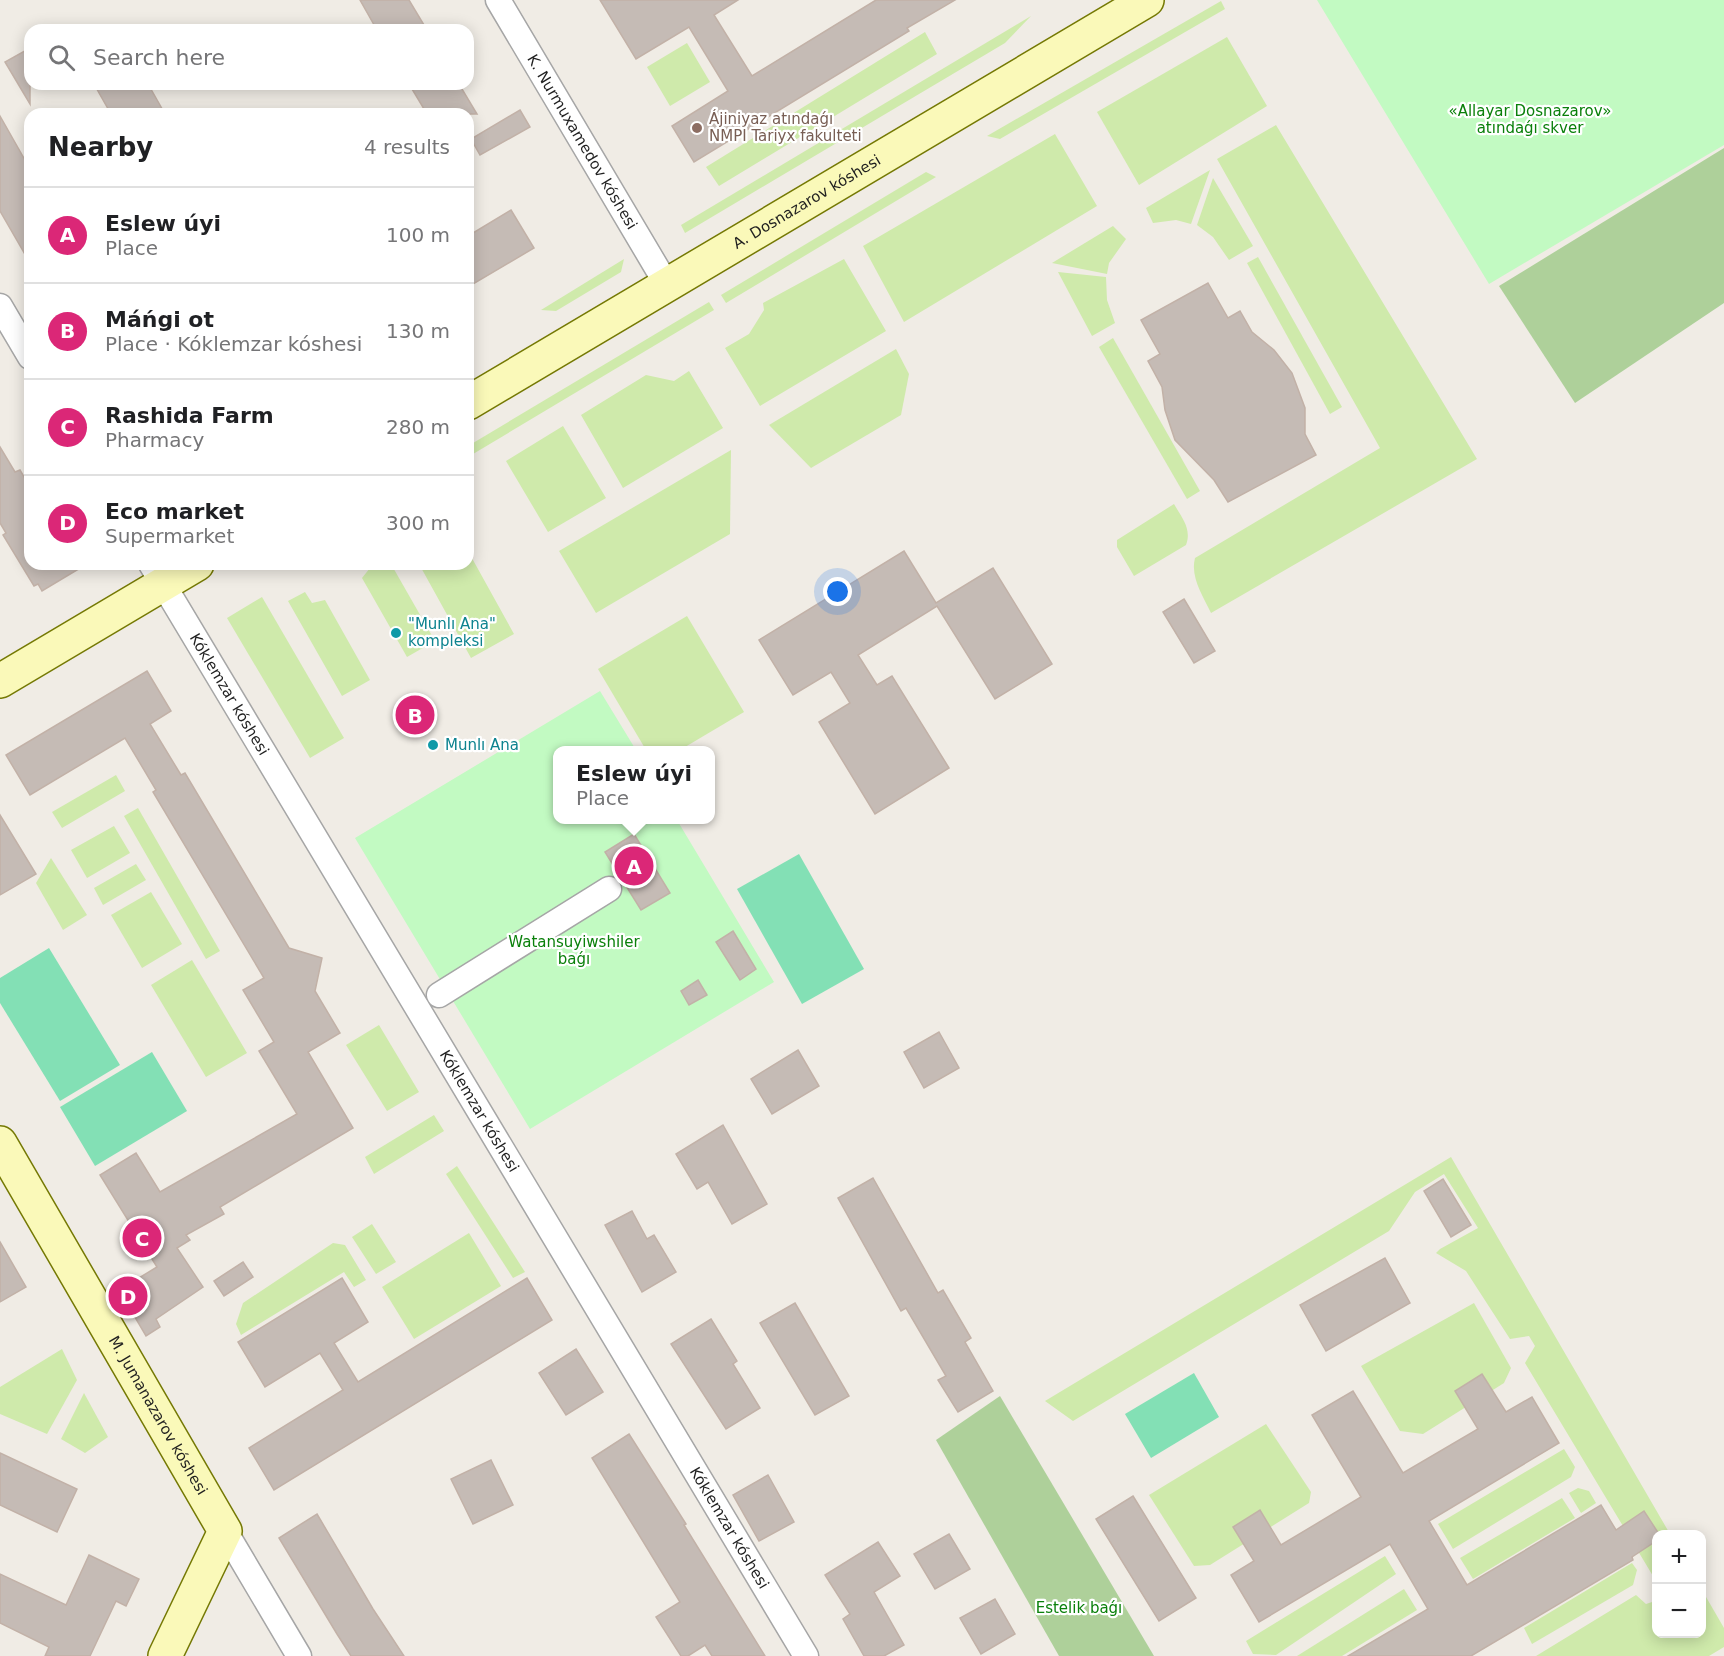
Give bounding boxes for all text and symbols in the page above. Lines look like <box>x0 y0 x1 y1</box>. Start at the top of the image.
search box <box>24 24 474 90</box>
icon: search <box>45 41 78 74</box>
text: Search here <box>93 45 225 70</box>
street label: K. Nurmuxamedov kóshesi <box>523 51 641 233</box>
park label: «Allayar Dosnazarov» atındaǵı skver <box>1448 102 1612 137</box>
place label: Ájiniyaz atındaǵı NMPI Tariyx fakulteti <box>709 109 862 145</box>
marker: Ájiniyaz atındaǵı NMPI Tariyx fakulteti <box>690 121 704 135</box>
text: Nearby <box>48 132 153 162</box>
text: 4 results <box>364 135 450 159</box>
street label: A. Dosnazarov kóshesi <box>730 151 884 253</box>
text: Eslew úyi <box>105 211 221 236</box>
text: A <box>60 223 75 247</box>
text: 100 m <box>386 223 450 247</box>
text: Place <box>105 236 158 260</box>
text: Máńgi ot <box>105 307 214 332</box>
text: B <box>60 319 75 343</box>
text: 130 m <box>386 319 450 343</box>
text: Place · Kóklemzar kóshesi <box>105 332 362 356</box>
text: Rashida Farm <box>105 403 274 428</box>
text: C <box>60 415 75 439</box>
text: 280 m <box>386 415 450 439</box>
text: Pharmacy <box>105 428 204 452</box>
text: Eco market <box>105 499 244 524</box>
text: D <box>59 511 76 535</box>
text: 300 m <box>386 511 450 535</box>
text: Supermarket <box>105 524 234 548</box>
your location <box>823 577 852 606</box>
place label: "Munlı Ana" kompleksi <box>408 615 496 650</box>
marker: "Munlı Ana" kompleksi <box>389 626 403 640</box>
street label: Kóklemzar kóshesi <box>186 630 273 759</box>
pin: B <box>396 692 434 738</box>
place label: Munlı Ana <box>445 736 519 754</box>
marker: Munlı Ana <box>426 738 440 752</box>
popup <box>553 746 715 824</box>
text: Eslew úyi <box>576 761 692 786</box>
text: Place <box>576 786 629 810</box>
pin: A <box>614 844 654 888</box>
park label: Watansuyiwshiler baǵı <box>508 933 640 968</box>
street label: Kóklemzar kóshesi <box>436 1047 523 1175</box>
pin: C <box>122 1216 162 1260</box>
pin: D <box>108 1274 148 1318</box>
street label: M. Jumanazarov kóshesi <box>105 1333 211 1498</box>
street label: Kóklemzar kóshesi <box>686 1464 773 1592</box>
map controls <box>1652 1530 1706 1638</box>
button: + <box>1652 1530 1706 1584</box>
button: − <box>1652 1584 1706 1638</box>
park label: Estelik baǵı <box>1036 1599 1122 1617</box>

